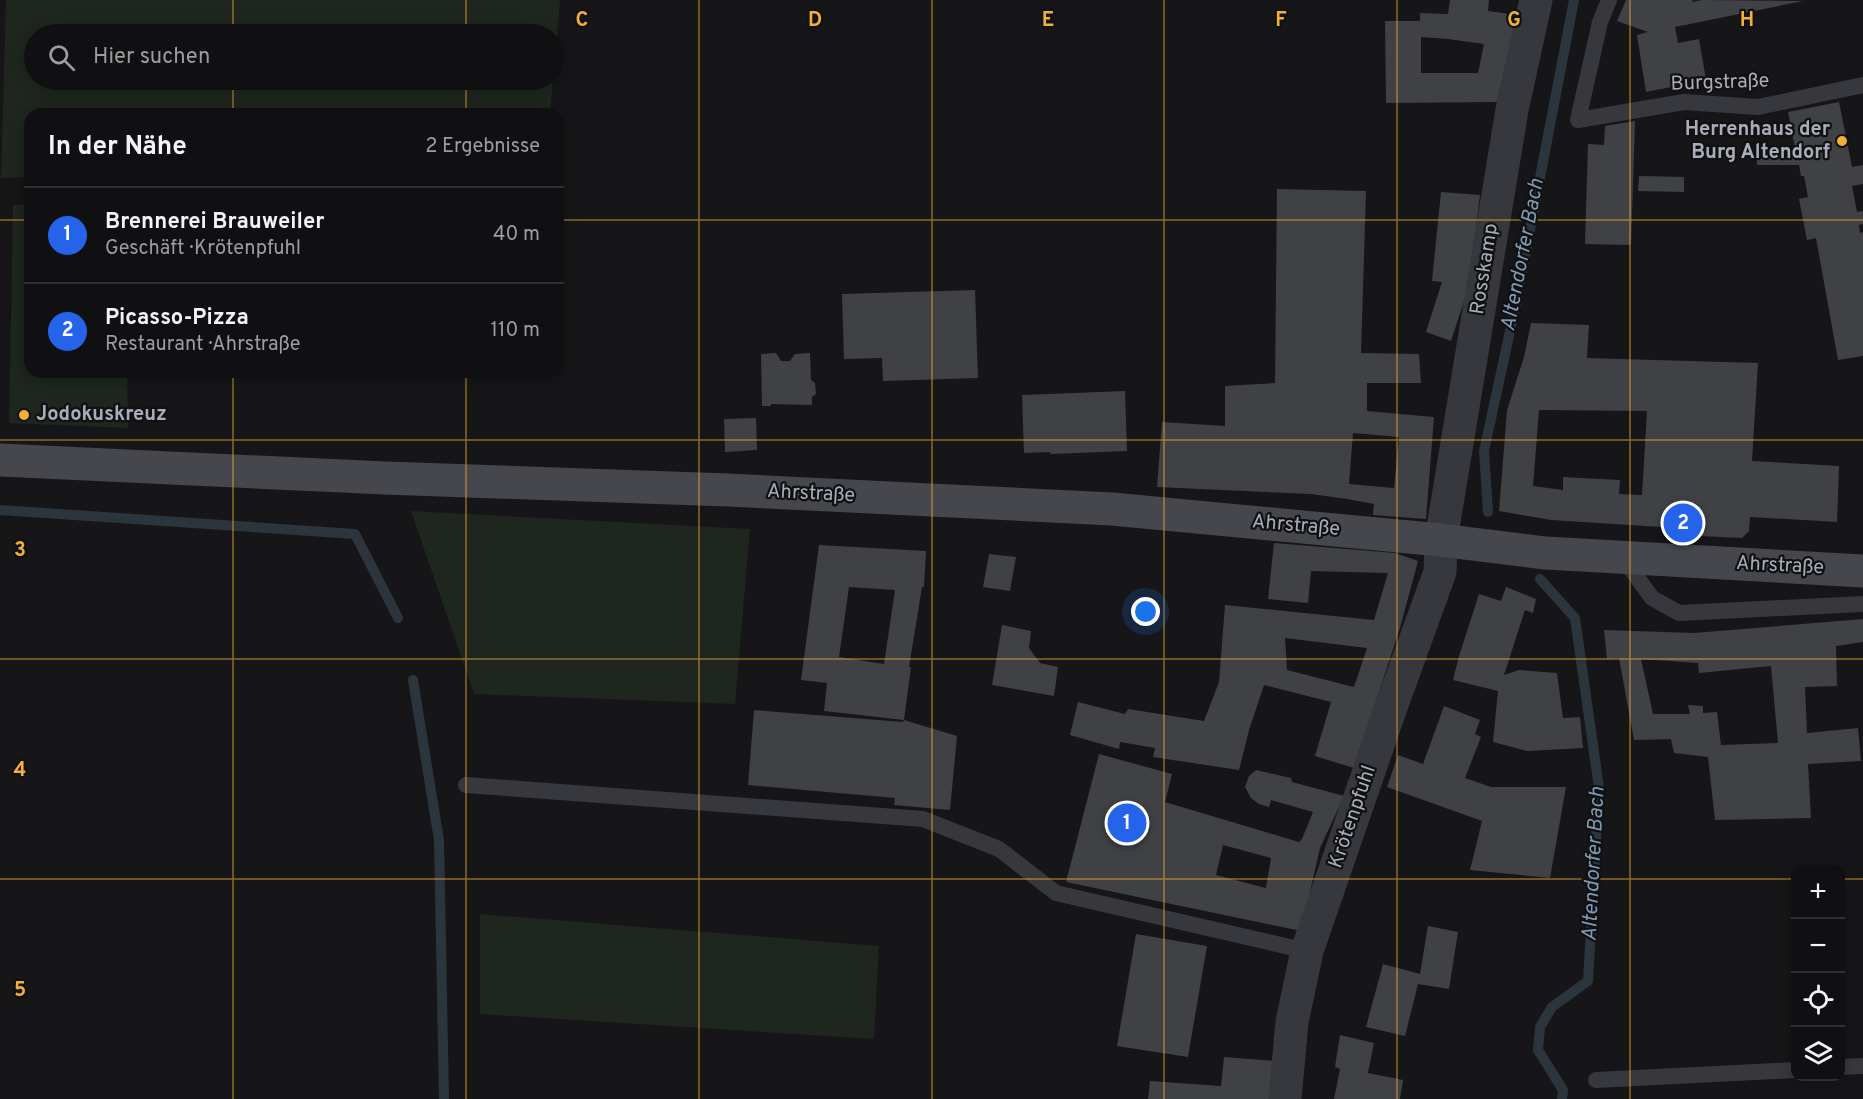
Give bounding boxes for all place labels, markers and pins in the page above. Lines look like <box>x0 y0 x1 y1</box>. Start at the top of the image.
place label: Herrenhaus der Burg Altendorf <box>1685 117 1831 166</box>
marker: Herrenhaus der Burg Altendorf <box>1835 134 1849 148</box>
place label: Jodokuskreuz <box>36 402 167 428</box>
marker: Jodokuskreuz <box>17 408 31 422</box>
pin: 2 <box>1664 500 1702 546</box>
pin: 1 <box>1108 800 1146 846</box>

